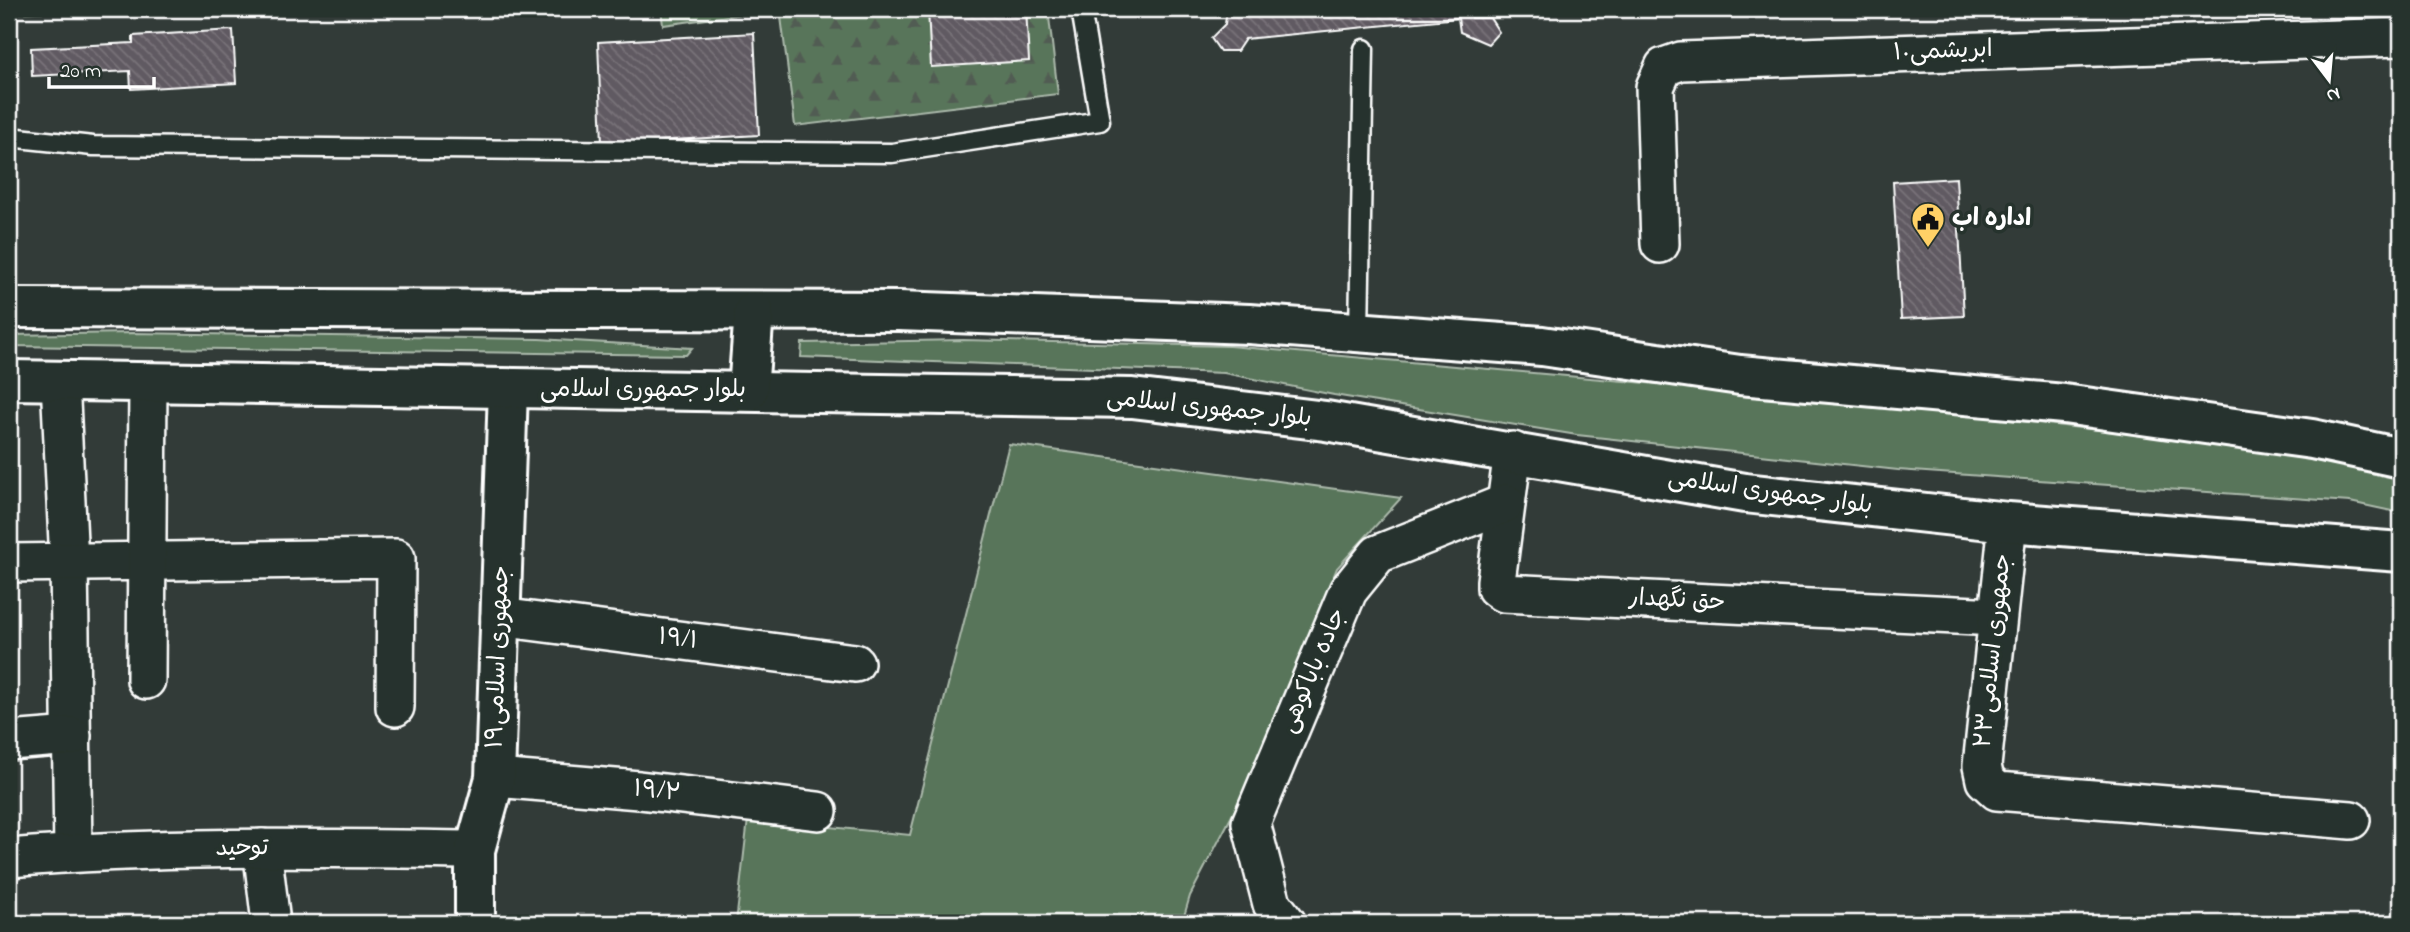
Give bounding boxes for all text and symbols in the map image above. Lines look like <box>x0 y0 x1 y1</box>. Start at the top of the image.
street label: ابریشمی۱۰ <box>1893 33 1993 71</box>
scale bar <box>49 46 154 90</box>
north arrow <box>2294 46 2364 116</box>
text: 20 m <box>60 57 101 87</box>
text: N <box>2323 79 2343 109</box>
public building icon: اداره اب <box>1909 200 1947 249</box>
place label: اداره اب <box>1952 202 2031 237</box>
street label: بلوار جمهوری اسلامی <box>540 373 746 408</box>
street label: بلوار جمهوری اسلامی <box>1105 381 1313 437</box>
street label: بلوار جمهوری اسلامی <box>1665 461 1875 525</box>
street label: جمهوری اسلامی۲۳ <box>1966 552 2022 750</box>
street label: جمهوری اسلامی۱۹ <box>478 565 520 749</box>
street label: حق نگهدار <box>1627 581 1726 621</box>
street label: جاده باباکوهی <box>1272 603 1356 739</box>
street label: ۱۹/۱ <box>656 620 700 660</box>
street label: ۱۹/۲ <box>632 772 682 812</box>
street label: توحید <box>215 831 270 867</box>

